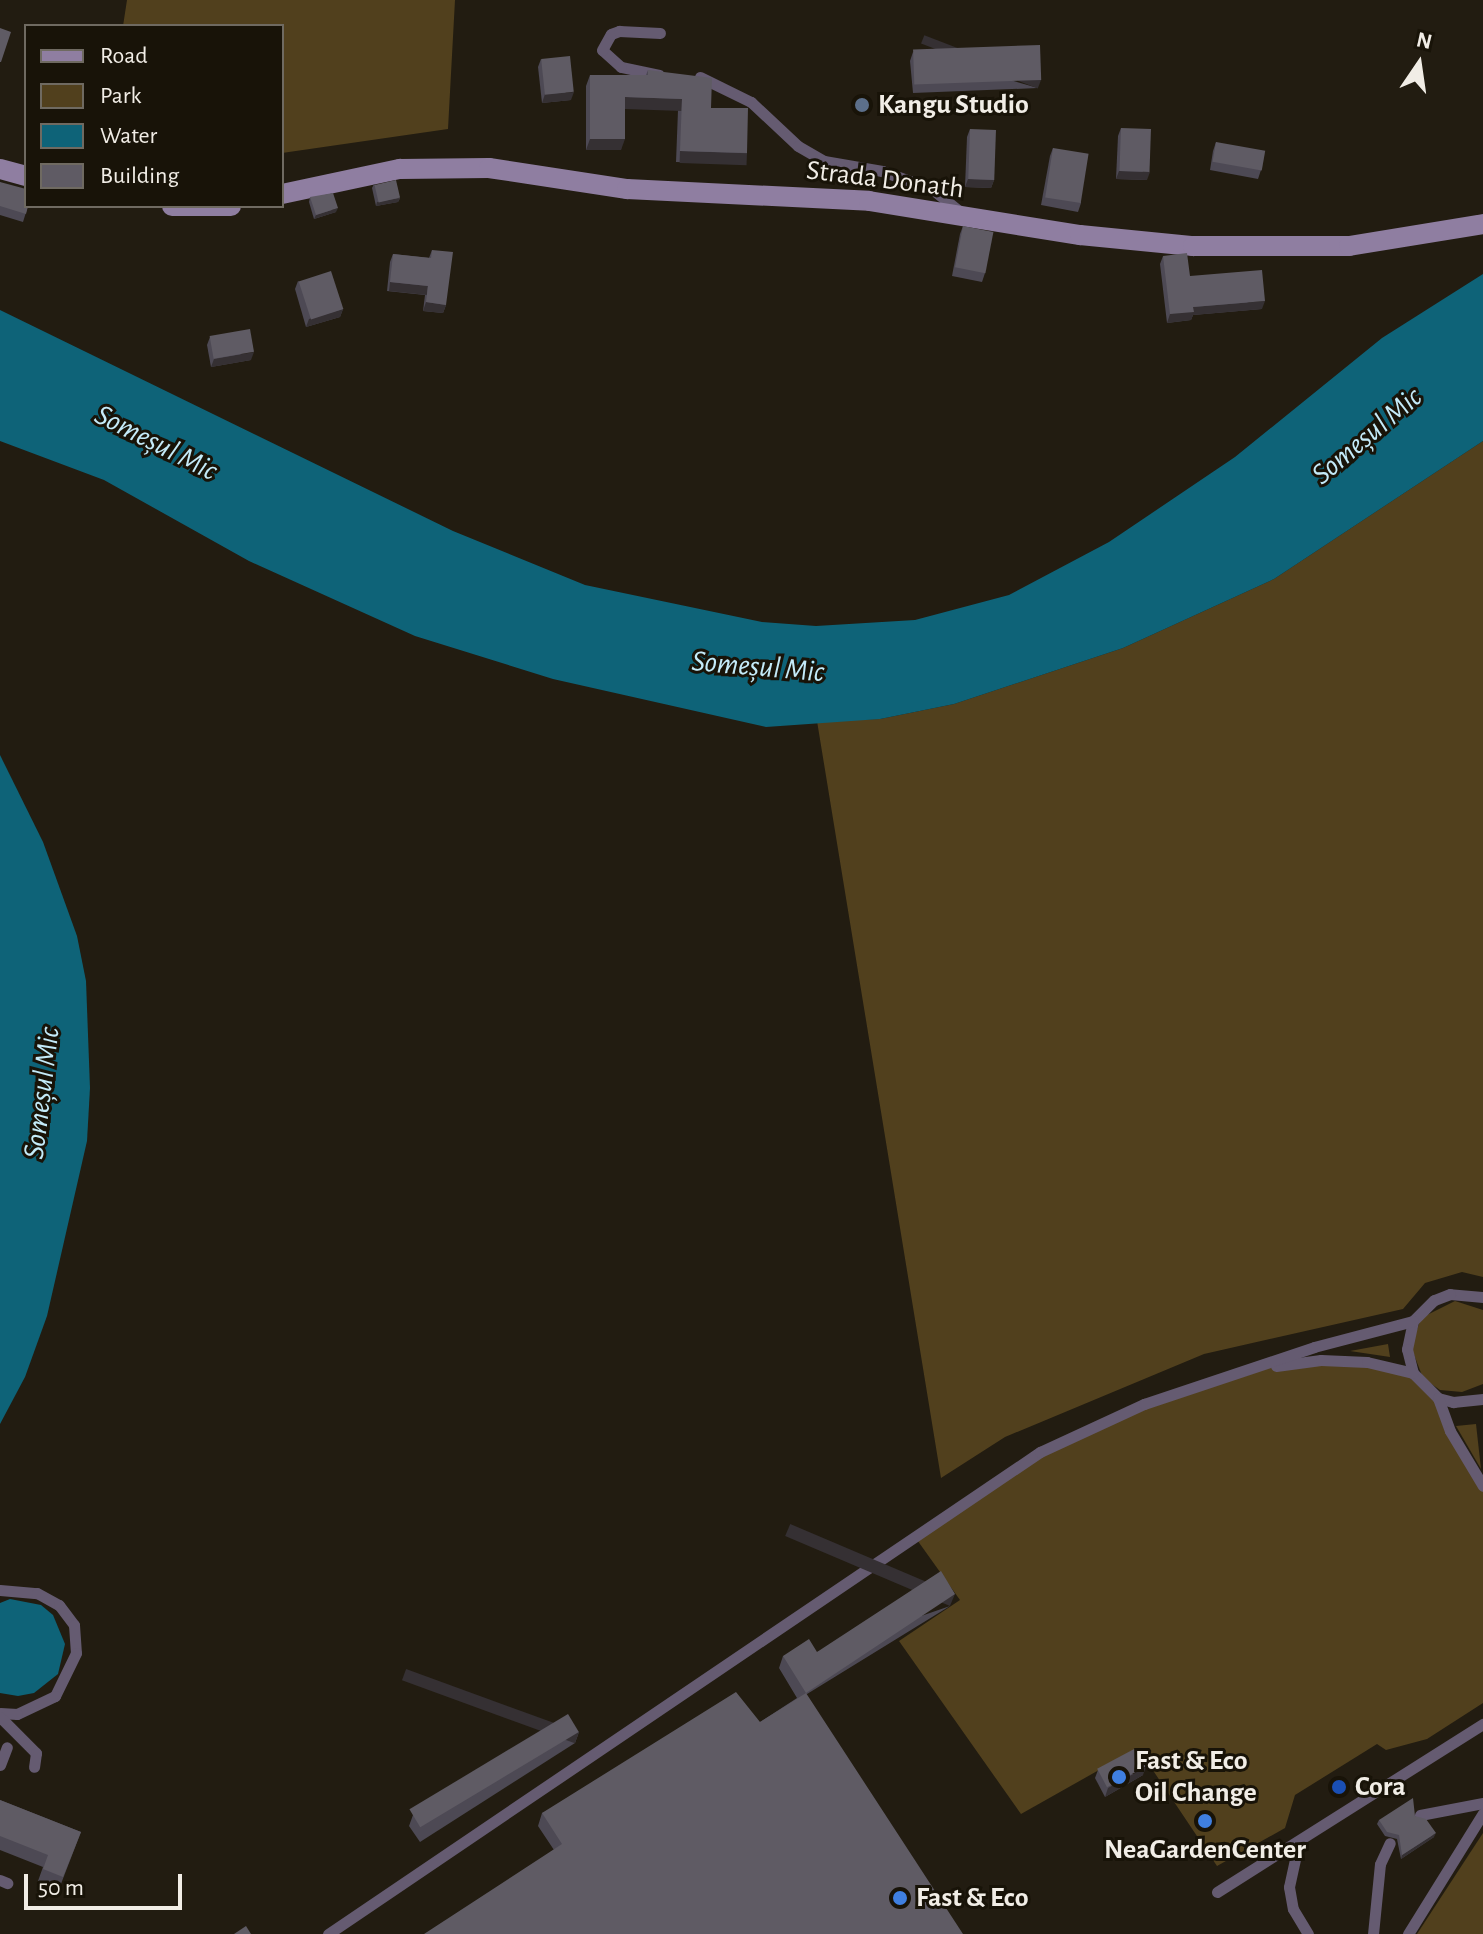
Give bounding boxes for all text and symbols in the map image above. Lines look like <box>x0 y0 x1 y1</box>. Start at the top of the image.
legend <box>24 24 284 208</box>
north arrow <box>1379 24 1459 104</box>
text: N <box>1414 28 1434 53</box>
text: Road <box>100 44 148 68</box>
text: Park <box>100 84 141 108</box>
place label: Kangu Studio <box>878 88 1029 122</box>
marker: Kangu Studio <box>853 96 871 114</box>
text: Water <box>100 124 157 148</box>
street label: Strada Donath <box>804 154 966 206</box>
text: Building <box>100 164 179 188</box>
water label: Someșul Mic <box>1305 380 1429 492</box>
water label: Someșul Mic <box>89 397 223 489</box>
water label: Someșul Mic <box>690 643 826 691</box>
water label: Someșul Mic <box>16 1025 68 1161</box>
place label: Fast & Eco Oil Change <box>1135 1744 1257 1810</box>
marker: Fast & Eco Oil Change <box>1110 1768 1128 1786</box>
place label: Cora <box>1355 1770 1406 1804</box>
marker: Cora <box>1330 1778 1348 1796</box>
marker: NeaGardenCenter <box>1196 1812 1214 1830</box>
place label: NeaGardenCenter <box>1104 1833 1306 1867</box>
scale bar <box>28 1858 186 1908</box>
text: 50 m <box>38 1876 84 1900</box>
place label: Fast & Eco <box>916 1881 1028 1915</box>
marker: Fast & Eco <box>891 1889 909 1907</box>

